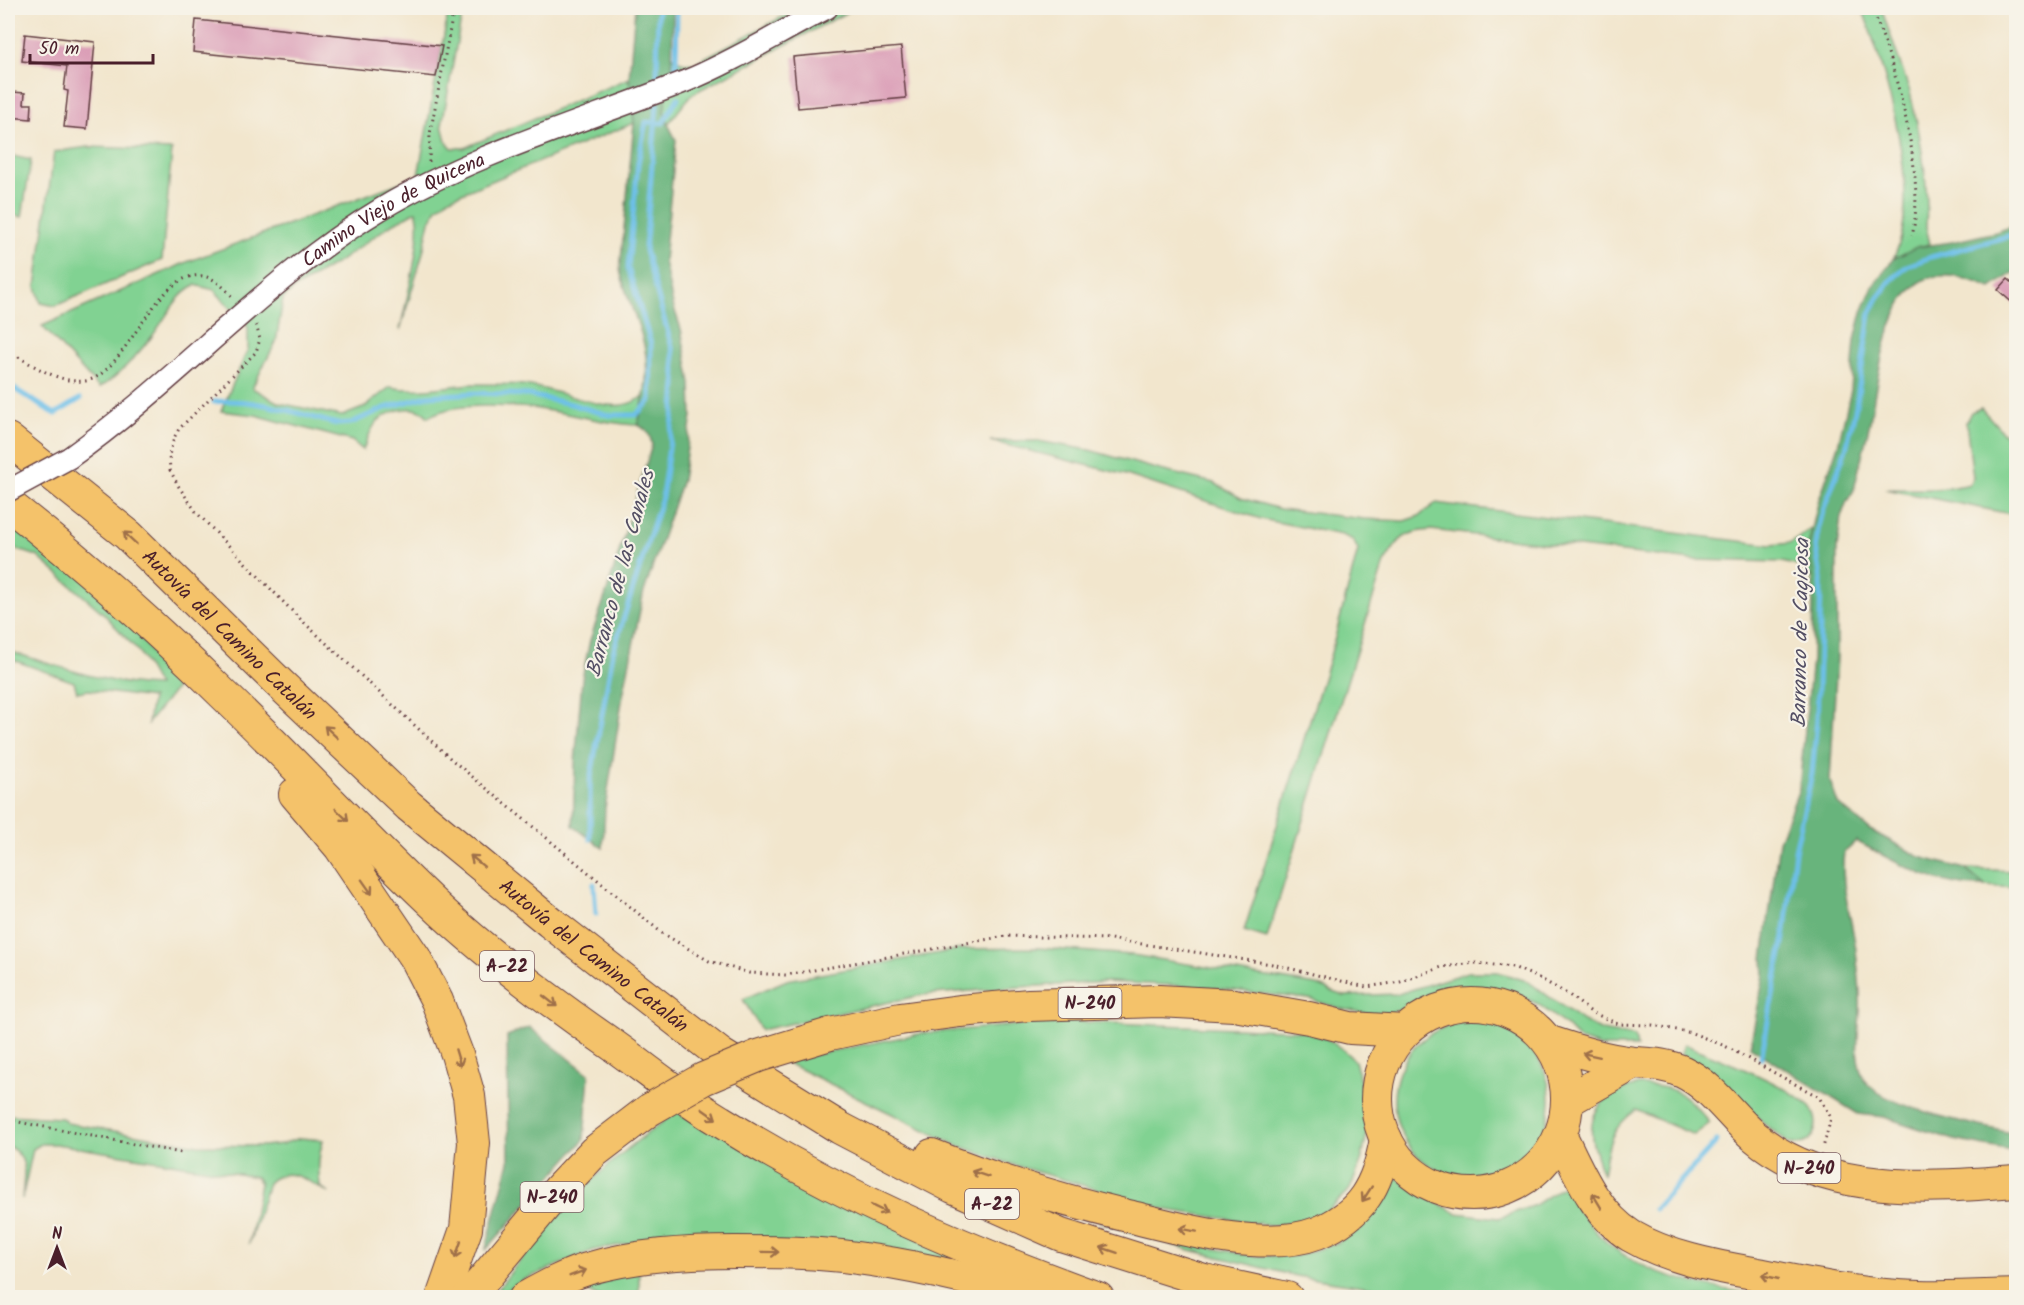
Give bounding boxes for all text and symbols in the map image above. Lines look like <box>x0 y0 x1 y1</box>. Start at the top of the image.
scale bar <box>30 27 153 65</box>
text: 50 m <box>39 35 79 64</box>
street label: Camino Viejo de Quicena <box>295 145 491 277</box>
water label: Barranco de las Canales <box>578 464 666 681</box>
one-way arrow <box>123 531 138 545</box>
water label: Barranco de Cagicosa <box>1783 537 1820 728</box>
street label: Autovía del Camino Catalán <box>133 543 324 729</box>
one-way arrow <box>323 725 338 739</box>
one-way arrow <box>335 808 350 822</box>
one-way arrow <box>469 855 485 868</box>
street label: Autovía del Camino Catalán <box>491 872 695 1042</box>
one-way arrow <box>361 878 373 894</box>
road number: A-22 <box>480 951 534 981</box>
road number: N-240 <box>1058 988 1122 1018</box>
one-way arrow <box>542 994 558 1007</box>
one-way arrow <box>453 1048 464 1067</box>
one-way arrow <box>1582 1049 1602 1060</box>
one-way arrow <box>700 1108 717 1120</box>
road number: N-240 <box>1778 1153 1840 1183</box>
one-way arrow <box>971 1167 990 1178</box>
road number: N-240 <box>520 1182 584 1212</box>
one-way arrow <box>1361 1185 1373 1202</box>
road number: A-22 <box>965 1189 1019 1219</box>
one-way arrow <box>1590 1193 1603 1210</box>
one-way arrow <box>870 1203 888 1215</box>
north arrow <box>27 1218 87 1278</box>
text: N <box>52 1222 62 1247</box>
one-way arrow <box>1179 1224 1199 1235</box>
one-way arrow <box>452 1240 463 1259</box>
one-way arrow <box>1100 1244 1119 1255</box>
one-way arrow <box>760 1246 780 1258</box>
one-way arrow <box>568 1267 587 1278</box>
one-way arrow <box>1761 1271 1780 1283</box>

